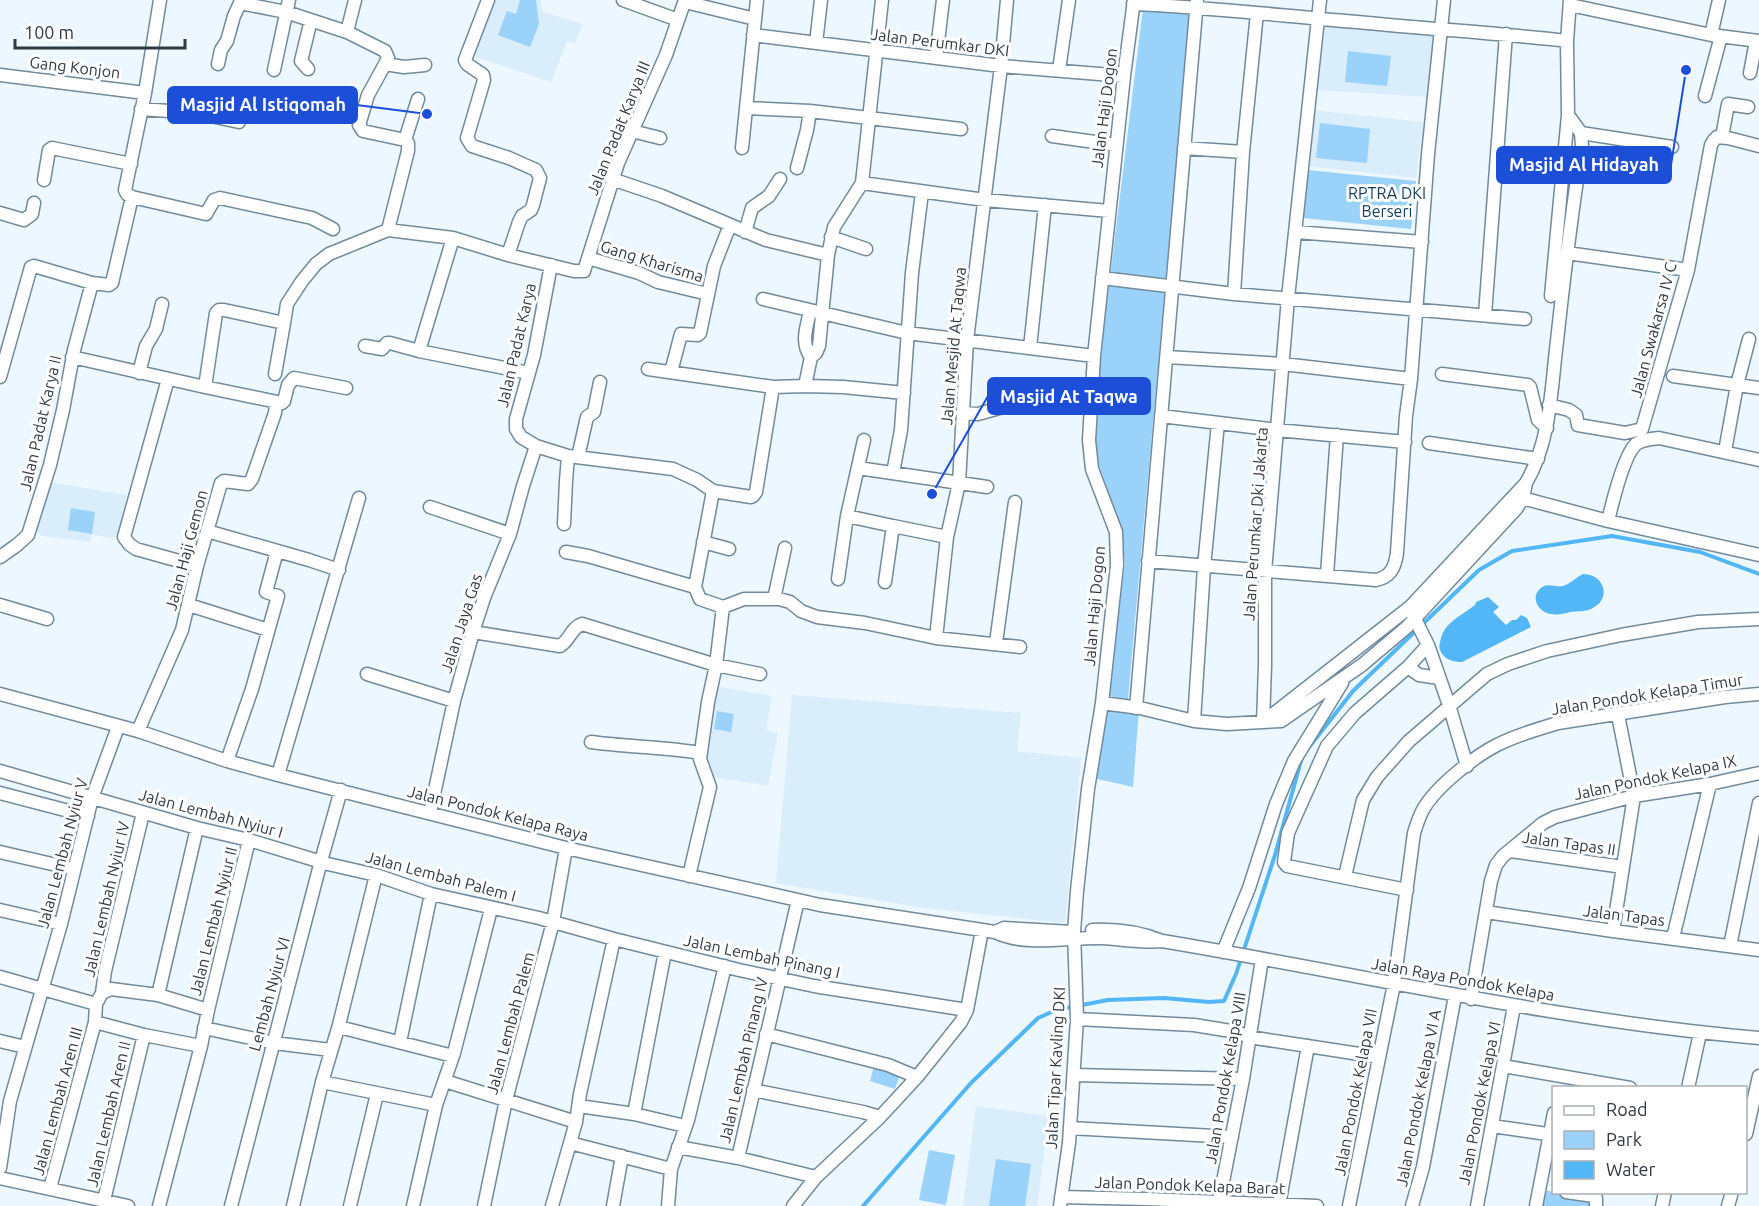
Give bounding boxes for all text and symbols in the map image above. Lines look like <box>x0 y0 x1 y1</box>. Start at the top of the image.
scale bar <box>15 12 184 50</box>
text: 100 m <box>24 22 74 42</box>
street label: Jalan Perumkar DKI <box>870 25 1010 59</box>
street label: Jalan Haji Dogon <box>1088 47 1120 169</box>
street label: Gang Konjon <box>29 53 121 81</box>
street label: Jalan Padat Karya III <box>583 58 653 198</box>
callout: Masjid Al Istiqomah <box>168 87 357 123</box>
text: Masjid Al Istiqomah <box>180 94 346 114</box>
callout: Masjid Al Hidayah <box>1497 147 1671 183</box>
text: Masjid Al Hidayah <box>1509 154 1659 174</box>
park label: RPTRA DKI Berseri <box>1348 184 1426 220</box>
street label: Gang Kharisma <box>598 237 706 285</box>
street label: Jalan Swakarsa IV C <box>1626 260 1680 400</box>
street label: Jalan Mesjid At Taqwa <box>937 266 969 426</box>
street label: Jalan Padat Karya <box>493 281 539 409</box>
street label: Jalan Padat Karya II <box>16 353 64 493</box>
callout: Masjid At Taqwa <box>988 378 1150 414</box>
text: Masjid At Taqwa <box>1000 386 1138 406</box>
street label: Jalan Perumkar Dki Jakarta <box>1239 426 1271 622</box>
street label: Jalan Haji Gemon <box>161 488 211 612</box>
street label: Jalan Haji Dogon <box>1080 545 1108 667</box>
street label: Jalan Jaya Gas <box>437 571 485 675</box>
street label: Jalan Pondok Kelapa Timur <box>1550 670 1744 718</box>
street label: Jalan Pondok Kelapa IX <box>1572 751 1738 803</box>
street label: Jalan Lembah Nyiur V <box>33 776 91 930</box>
street label: Jalan Pondok Kelapa Raya <box>406 782 590 844</box>
street label: Jalan Lembah Nyiur I <box>137 785 285 841</box>
street label: Jalan Lembah Nyiur IV <box>79 820 133 978</box>
street label: Jalan Tapas II <box>1521 828 1617 858</box>
street label: Jalan Lembah Nyiur II <box>186 845 240 997</box>
street label: Jalan Lembah Palem I <box>364 847 518 905</box>
street label: Jalan Tapas <box>1582 901 1666 929</box>
street label: Jalan Lembah Pinang I <box>682 931 842 981</box>
street label: Lembah Nyiur VI <box>245 935 293 1053</box>
street label: Jalan Lembah Palem <box>482 950 538 1096</box>
street label: Jalan Raya Pondok Kelapa <box>1370 954 1556 1004</box>
street label: Jalan Lembah Pinang IV <box>715 975 771 1145</box>
street label: Jalan Tipar Kavling DKI <box>1042 986 1068 1150</box>
street label: Jalan Pondok Kelapa VIII <box>1201 991 1249 1165</box>
street label: Jalan Pondok Kelapa VII <box>1330 1007 1380 1177</box>
street label: Jalan Pondok Kelapa VI A <box>1392 1007 1444 1188</box>
street label: Jalan Pondok Kelapa VI <box>1454 1020 1504 1186</box>
street label: Jalan Lembah Aren III <box>29 1025 85 1177</box>
street label: Jalan Lembah Aren II <box>82 1039 134 1189</box>
legend <box>1552 1086 1747 1194</box>
text: Road <box>1606 1099 1648 1119</box>
text: Park <box>1606 1129 1642 1149</box>
text: Water <box>1606 1159 1656 1179</box>
street label: Jalan Pondok Kelapa Barat <box>1094 1173 1286 1197</box>

